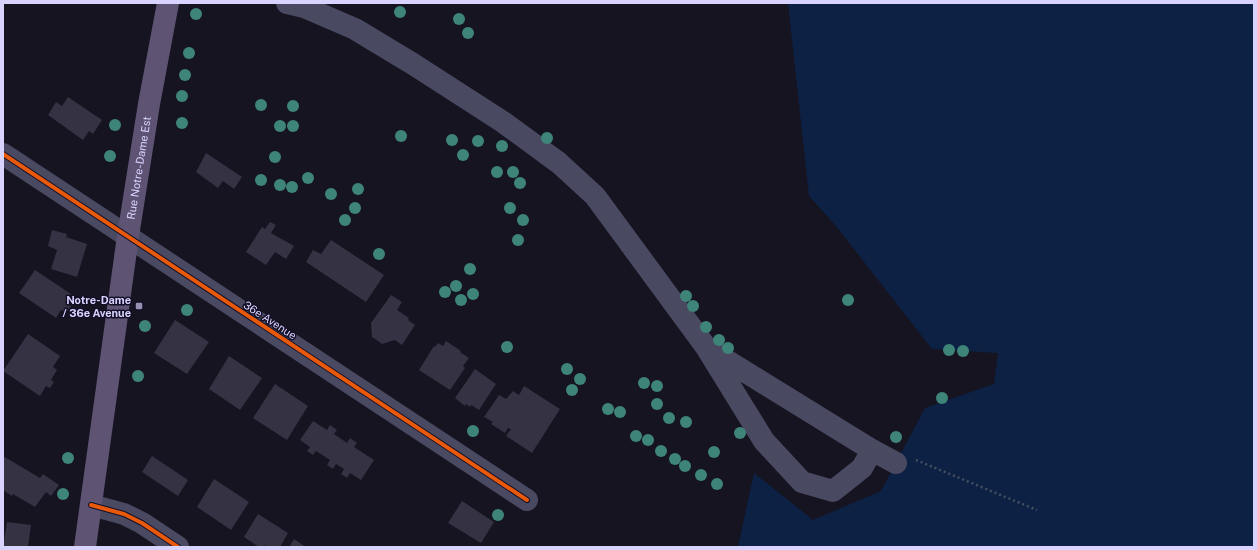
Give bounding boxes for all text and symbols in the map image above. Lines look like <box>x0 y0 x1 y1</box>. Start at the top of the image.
street label: Rue Notre-Dame Est <box>125 115 153 220</box>
place label: Notre-Dame / 36e Avenue <box>62 294 131 319</box>
street label: 36e Avenue <box>241 299 299 341</box>
marker: Notre-Dame / 36e Avenue <box>134 301 144 311</box>

